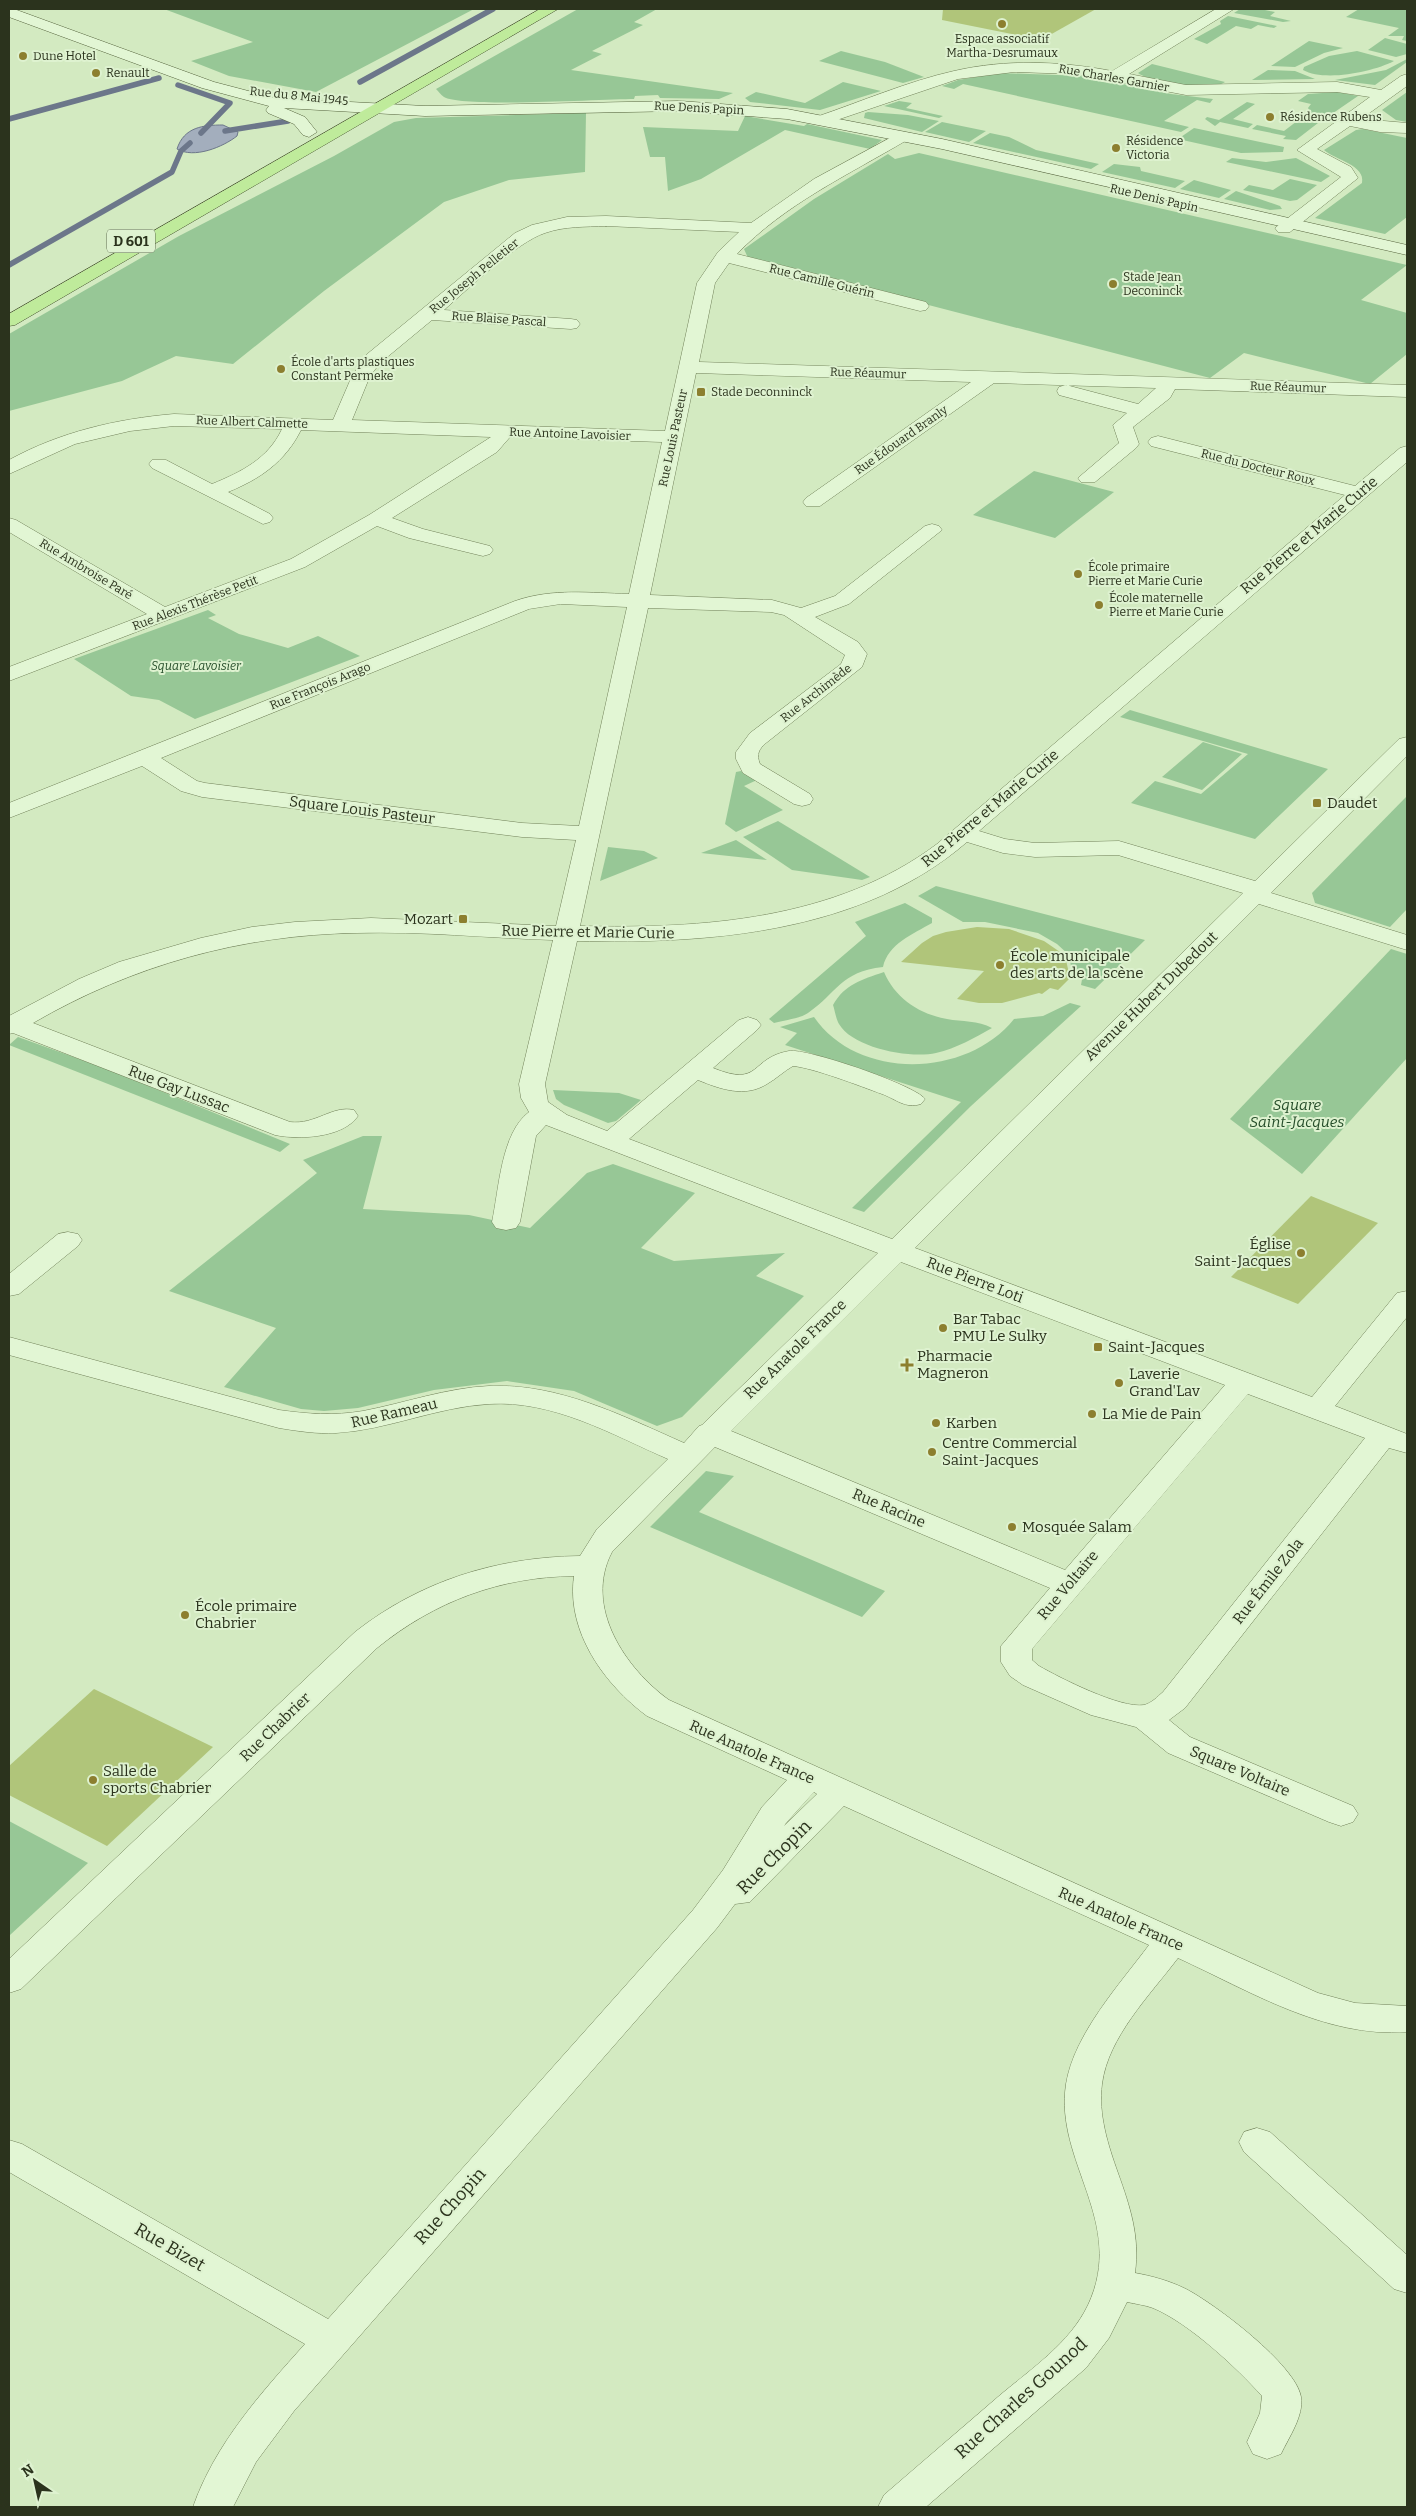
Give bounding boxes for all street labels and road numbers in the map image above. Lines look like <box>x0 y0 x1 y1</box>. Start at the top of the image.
street label: Rue Charles Garnier <box>1058 61 1171 95</box>
street label: Rue du 8 Mai 1945 <box>249 84 349 108</box>
street label: Rue Denis Papin <box>654 99 745 117</box>
street label: Rue Denis Papin <box>1108 181 1200 215</box>
road number: D 601 <box>107 230 155 252</box>
street label: Rue Joseph Pelletier <box>426 235 522 316</box>
street label: Rue Camille Guérin <box>768 261 877 301</box>
street label: Rue Blaise Pascal <box>451 309 547 329</box>
street label: Rue Réaumur <box>830 365 907 381</box>
street label: Rue Réaumur <box>1250 379 1327 395</box>
street label: Rue Louis Pasteur <box>656 387 690 488</box>
street label: Rue Édouard Branly <box>851 401 951 477</box>
street label: Rue Albert Calmette <box>196 413 308 431</box>
street label: Rue Antoine Lavoisier <box>509 425 632 443</box>
street label: Rue du Docteur Roux <box>1200 446 1317 488</box>
street label: Rue Pierre et Marie Curie <box>1237 472 1381 598</box>
street label: Rue Ambroise Paré <box>37 536 135 602</box>
street label: Rue Alexis Thérèse Petit <box>130 572 260 633</box>
street label: Rue François Arago <box>268 659 373 713</box>
street label: Rue Archimède <box>778 661 854 725</box>
street label: Rue Pierre et Marie Curie <box>918 745 1062 871</box>
street label: Square Louis Pasteur <box>288 792 436 828</box>
street label: Rue Pierre et Marie Curie <box>501 921 675 943</box>
street label: Avenue Hubert Dubedout <box>1081 927 1222 1064</box>
street label: Rue Gay Lussac <box>126 1061 233 1117</box>
street label: Rue Pierre Loti <box>924 1253 1026 1307</box>
street label: Rue Anatole France <box>740 1296 850 1402</box>
street label: Rue Rameau <box>349 1394 439 1432</box>
street label: Rue Racine <box>850 1485 928 1531</box>
street label: Rue Émile Zola <box>1229 1535 1307 1627</box>
street label: Rue Voltaire <box>1034 1547 1102 1623</box>
street label: Rue Chabrier <box>236 1689 314 1765</box>
street label: Rue Anatole France <box>687 1716 817 1788</box>
street label: Square Voltaire <box>1187 1742 1293 1800</box>
street label: Rue Chopin <box>732 1815 816 1899</box>
street label: Rue Anatole France <box>1056 1883 1186 1955</box>
street label: Rue Chopin <box>410 2162 491 2249</box>
street label: Rue Bizet <box>131 2218 210 2276</box>
street label: Rue Charles Gounod <box>950 2333 1092 2463</box>

